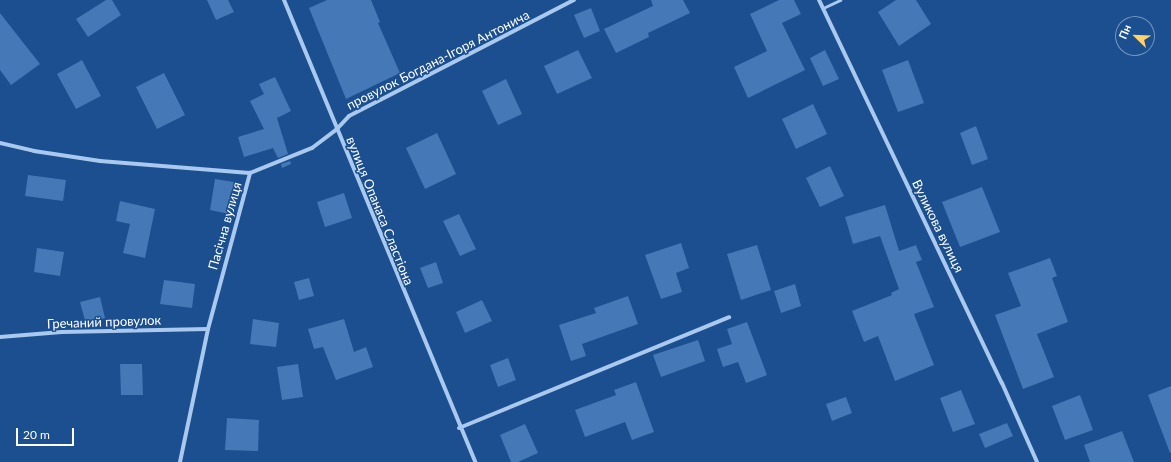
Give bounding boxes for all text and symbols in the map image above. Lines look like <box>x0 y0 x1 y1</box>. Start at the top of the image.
street label: провулок Богдана-Ігоря Антонича <box>344 7 532 113</box>
north arrow <box>1115 16 1155 56</box>
text: Пн <box>1116 22 1133 41</box>
street label: вулиця Опанаса Сластіона <box>343 135 417 287</box>
street label: Вуликова вулиця <box>909 177 967 275</box>
street label: Пасічна вулиця <box>205 180 245 272</box>
street label: Гречаний провулок <box>47 312 161 332</box>
scale bar <box>18 420 76 446</box>
text: 20 m <box>23 427 50 442</box>

